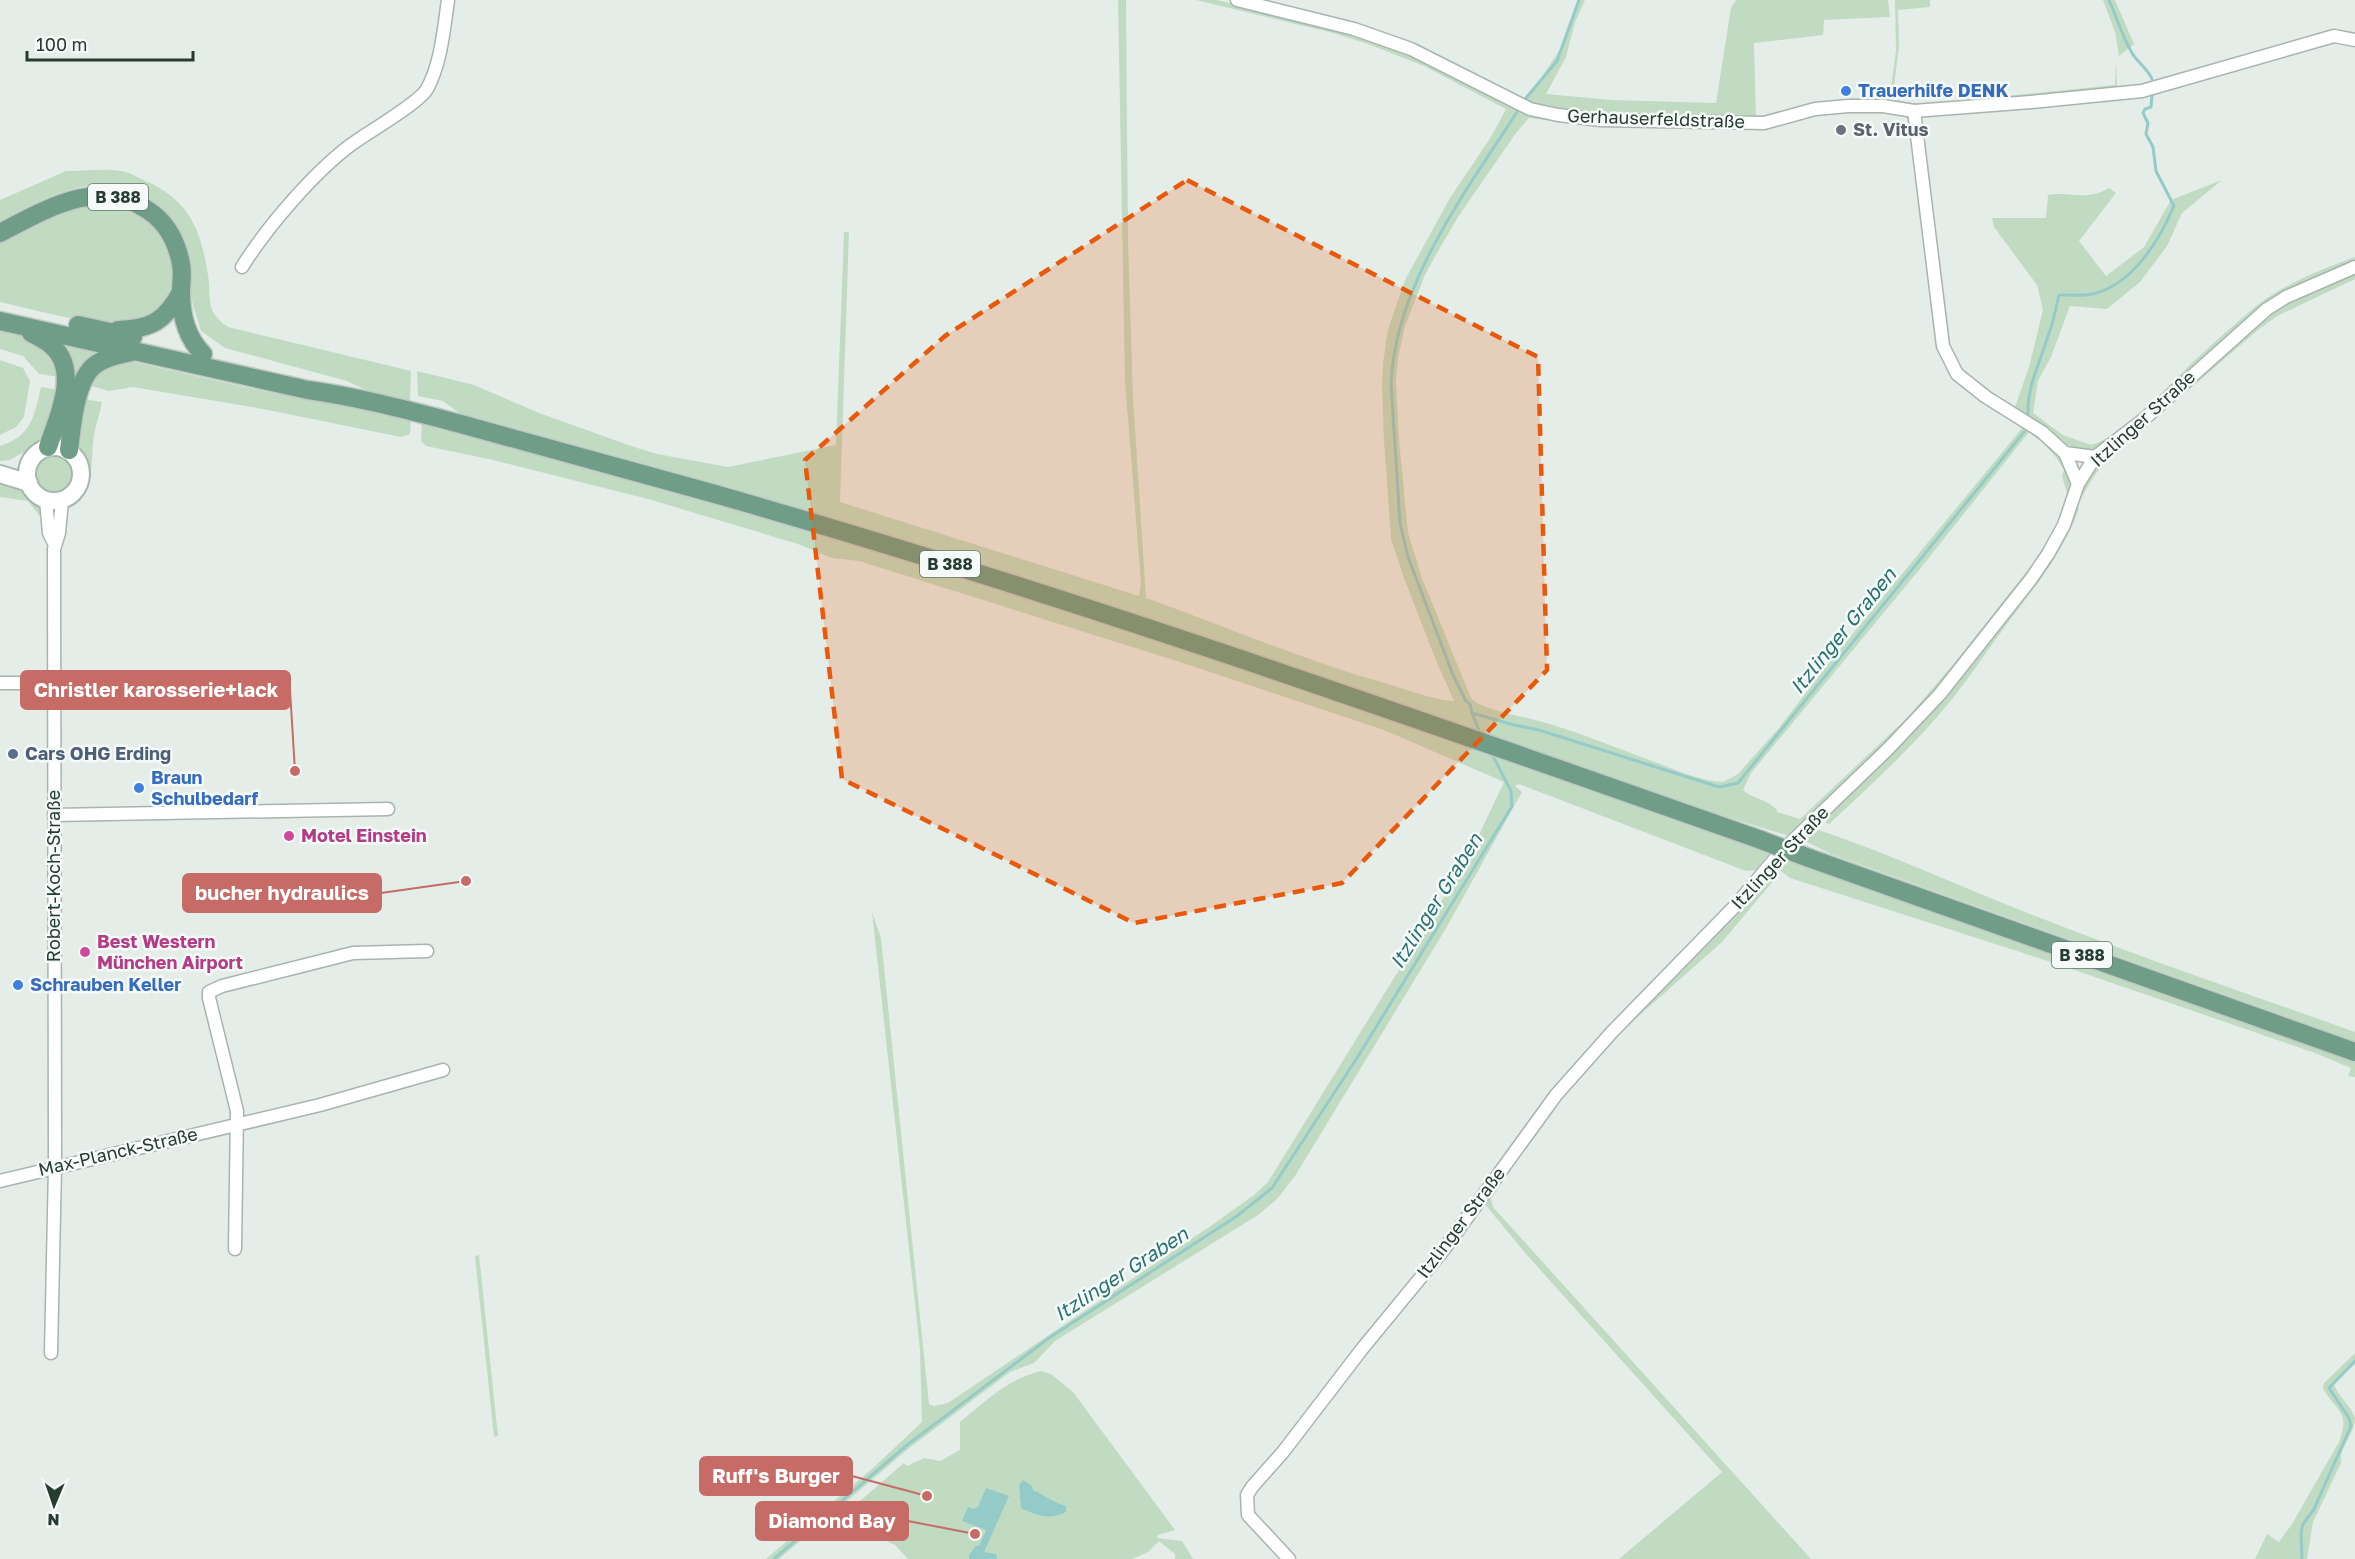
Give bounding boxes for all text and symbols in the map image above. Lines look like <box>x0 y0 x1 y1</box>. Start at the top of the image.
scale bar <box>27 24 194 62</box>
text: 100 m <box>36 33 87 55</box>
place label: Trauerhilfe DENK <box>1858 79 2009 101</box>
marker: Trauerhilfe DENK <box>1839 84 1853 98</box>
street label: Gerhauserfeldstraße <box>1567 104 1745 132</box>
place label: St. Vitus <box>1853 118 1929 140</box>
marker: St. Vitus <box>1834 123 1848 137</box>
road number: B 388 <box>88 184 148 210</box>
street label: Itzlinger Straße <box>2085 365 2199 471</box>
road number: B 388 <box>920 551 980 577</box>
water label: Itzlinger Graben <box>1784 562 1901 699</box>
callout: Christler karosserie+lack <box>21 671 290 709</box>
text: Christler karosserie+lack <box>34 677 279 701</box>
place label: Cars OHG Erding <box>25 742 171 764</box>
marker: Cars OHG Erding <box>6 747 20 761</box>
place label: Braun Schulbedarf <box>151 766 259 809</box>
marker: Braun Schulbedarf <box>132 781 146 795</box>
street label: Robert-Koch-Straße <box>42 790 64 962</box>
street label: Itzlinger Straße <box>1726 801 1833 914</box>
place label: Motel Einstein <box>301 824 427 846</box>
water label: Itzlinger Graben <box>1384 828 1488 973</box>
marker: Motel Einstein <box>282 829 296 843</box>
callout: bucher hydraulics <box>183 874 381 912</box>
text: bucher hydraulics <box>195 880 369 904</box>
place label: Best Western München Airport <box>97 930 243 973</box>
road number: B 388 <box>2052 942 2112 968</box>
marker: Best Western München Airport <box>78 945 92 959</box>
place label: Schrauben Keller <box>30 973 181 995</box>
marker: Schrauben Keller <box>11 978 25 992</box>
street label: Max-Planck-Straße <box>36 1122 200 1180</box>
street label: Itzlinger Straße <box>1411 1163 1509 1282</box>
water label: Itzlinger Graben <box>1049 1221 1193 1326</box>
callout: Ruff's Burger <box>700 1457 852 1495</box>
text: Ruff's Burger <box>712 1463 840 1487</box>
north arrow <box>24 1475 84 1535</box>
callout: Diamond Bay <box>756 1502 908 1540</box>
text: Diamond Bay <box>768 1508 896 1532</box>
text: N <box>47 1510 60 1530</box>

